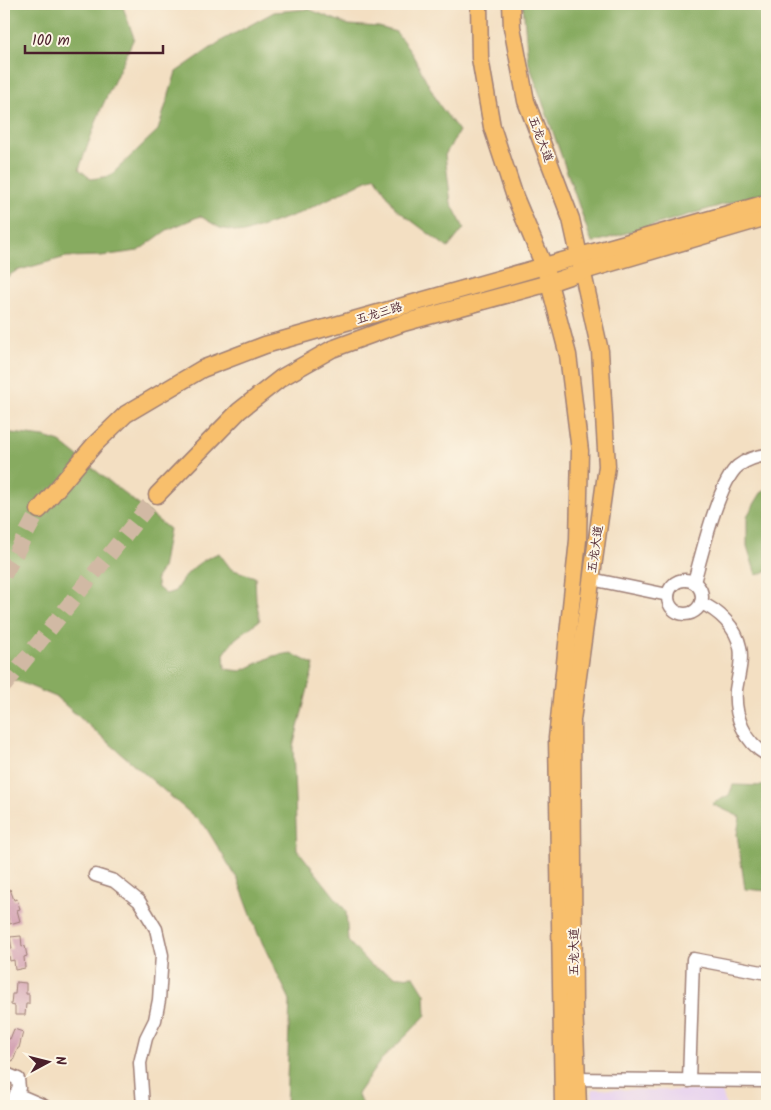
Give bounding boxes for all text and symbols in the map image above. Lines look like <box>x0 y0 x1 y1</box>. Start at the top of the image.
scale bar <box>25 22 162 54</box>
text: 100 m <box>32 29 70 53</box>
street label: 五龙大道 <box>523 113 558 165</box>
street label: 五龙三路 <box>353 297 405 330</box>
street label: 五龙大道 <box>583 524 608 574</box>
street label: 五龙大道 <box>565 928 584 976</box>
north arrow <box>22 1038 72 1088</box>
text: N <box>48 1055 71 1066</box>

